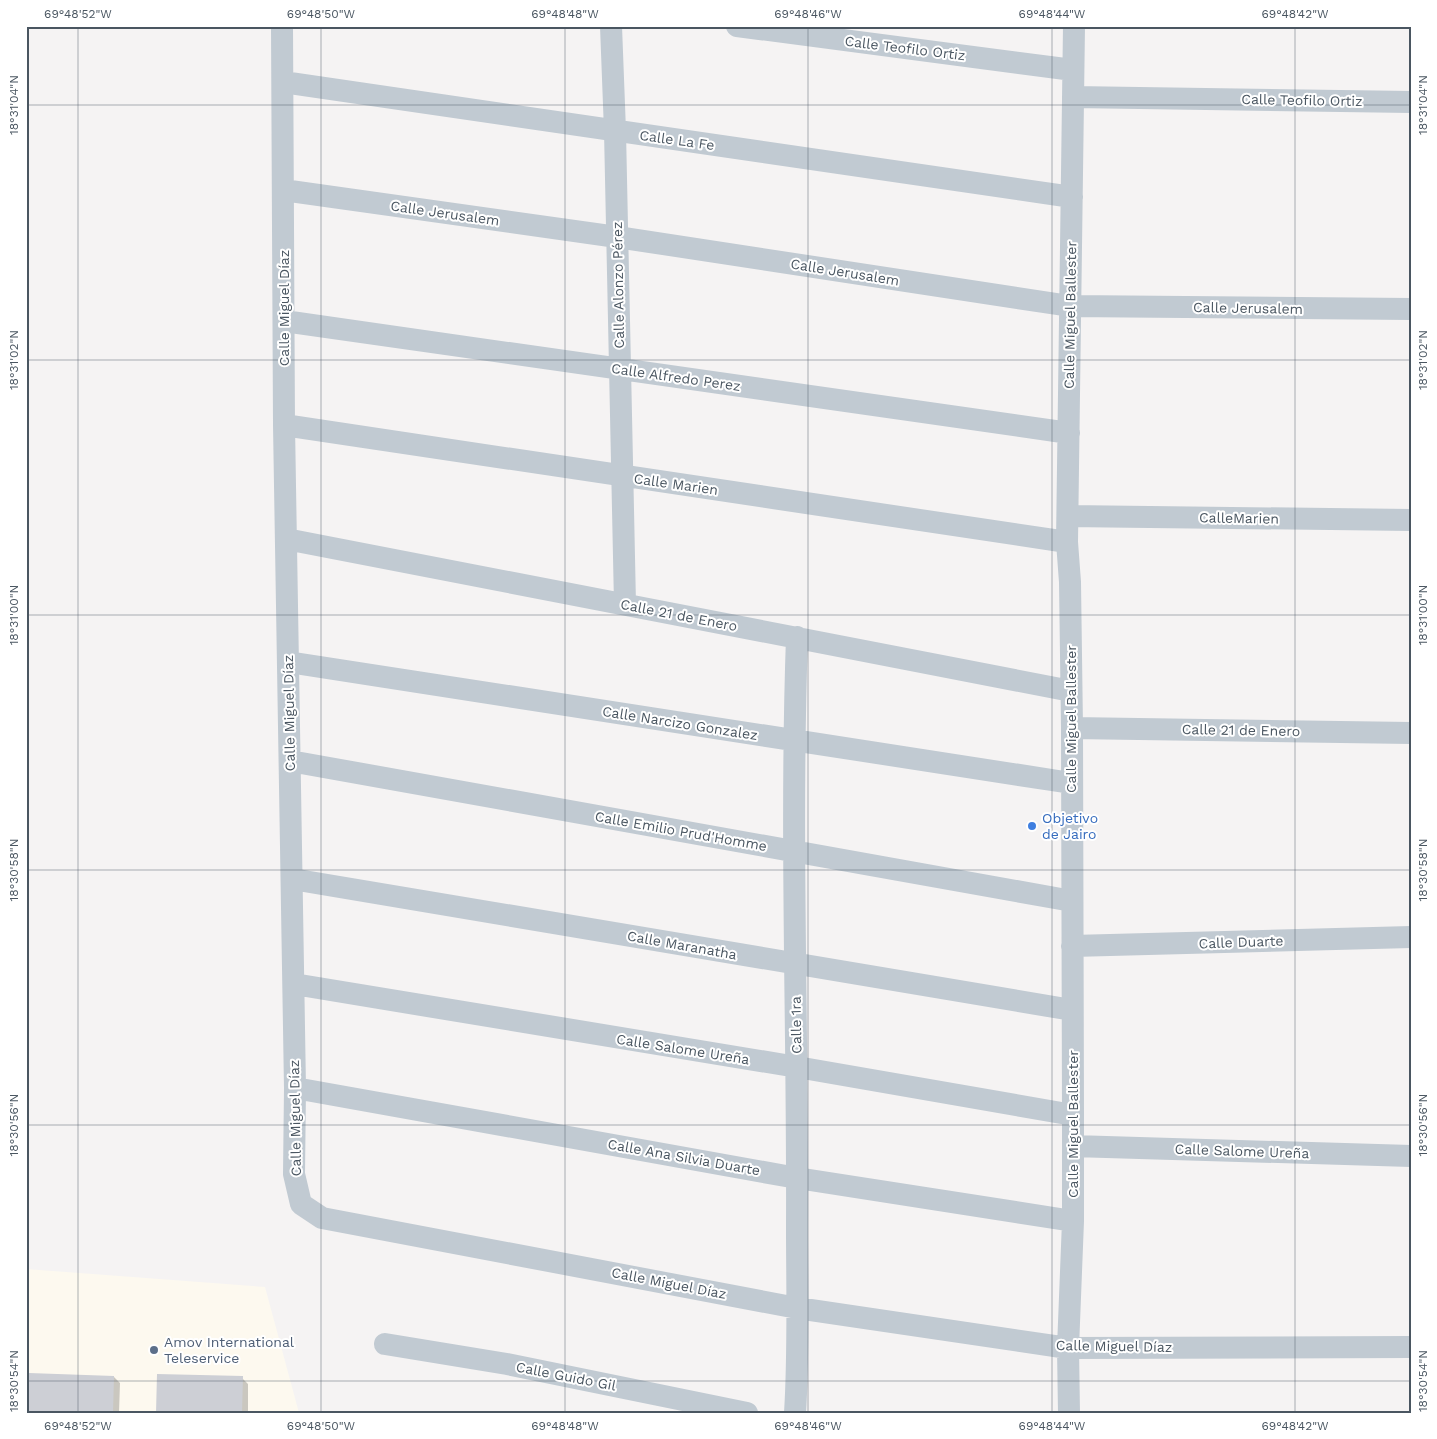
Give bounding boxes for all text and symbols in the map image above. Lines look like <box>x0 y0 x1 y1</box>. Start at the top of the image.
text: 69°48'52"W <box>44 7 112 21</box>
text: 69°48'50"W <box>287 7 356 21</box>
text: 69°48'48"W <box>531 7 599 21</box>
text: 69°48'46"W <box>774 7 842 21</box>
text: 69°48'44"W <box>1019 7 1086 21</box>
text: 69°48'42"W <box>1261 7 1329 21</box>
street label: Calle Teofilo Ortiz <box>844 33 966 63</box>
text: 18°31'04"N <box>7 75 21 135</box>
text: 18°31'04"N <box>1416 75 1430 135</box>
street label: Calle Teofilo Ortiz <box>1241 91 1363 109</box>
street label: Calle La Fe <box>638 127 716 153</box>
street label: Calle Jerusalem <box>389 197 501 229</box>
street label: Calle Alonzo Pérez <box>609 221 627 349</box>
street label: Calle Miguel Ballester <box>1061 241 1079 389</box>
street label: Calle Miguel Díaz <box>276 250 292 366</box>
street label: Calle Jerusalem <box>789 256 901 288</box>
street label: Calle Jerusalem <box>1193 299 1303 317</box>
text: 18°31'02"N <box>7 330 21 390</box>
text: 18°31'02"N <box>1416 330 1430 390</box>
street label: Calle Alfredo Perez <box>610 360 742 394</box>
street label: Calle Marien <box>633 470 719 498</box>
street label: CalleMarien <box>1199 509 1279 527</box>
text: 18°31'00"N <box>7 585 21 645</box>
text: 18°31'00"N <box>1416 585 1430 645</box>
street label: Calle 21 de Enero <box>619 596 739 634</box>
street label: Calle Miguel Ballester <box>1063 645 1079 793</box>
street label: Calle Miguel Díaz <box>280 655 298 771</box>
street label: Calle Narcizo Gonzalez <box>601 703 759 743</box>
street label: Calle 21 de Enero <box>1182 721 1300 739</box>
street label: Calle Emilio Prud'Homme <box>594 808 768 854</box>
place label: Objetivo de Jairo <box>1042 810 1098 842</box>
marker: Objetivo de Jairo <box>1026 820 1038 832</box>
text: 18°30'58"N <box>7 839 21 901</box>
text: 18°30'58"N <box>1416 839 1430 901</box>
street label: Calle Maranatha <box>626 927 738 963</box>
street label: Calle Duarte <box>1198 933 1284 951</box>
street label: Calle 1ra <box>787 996 805 1054</box>
street label: Calle Salome Ureña <box>615 1031 751 1067</box>
street label: Calle Miguel Ballester <box>1065 1050 1081 1198</box>
street label: Calle Miguel Díaz <box>286 1060 304 1176</box>
text: 18°30'56"N <box>7 1094 21 1156</box>
text: 18°30'56"N <box>1416 1094 1430 1156</box>
street label: Calle Ana Silvia Duarte <box>606 1136 762 1178</box>
street label: Calle Salome Ureña <box>1174 1141 1310 1161</box>
street label: Calle Miguel Díaz <box>610 1264 728 1302</box>
place label: Amov International Teleservice <box>164 1334 295 1366</box>
street label: Calle Miguel Díaz <box>1056 1337 1172 1355</box>
marker: Amov International Teleservice <box>148 1344 160 1356</box>
text: 18°30'54"N <box>7 1350 21 1412</box>
text: 18°30'54"N <box>1416 1350 1430 1412</box>
street label: Calle Guido Gil <box>515 1358 618 1394</box>
text: 69°48'52"W <box>44 1419 112 1433</box>
text: 69°48'50"W <box>287 1419 356 1433</box>
text: 69°48'48"W <box>531 1419 599 1433</box>
text: 69°48'46"W <box>774 1419 842 1433</box>
text: 69°48'44"W <box>1019 1419 1086 1433</box>
text: 69°48'42"W <box>1261 1419 1329 1433</box>

